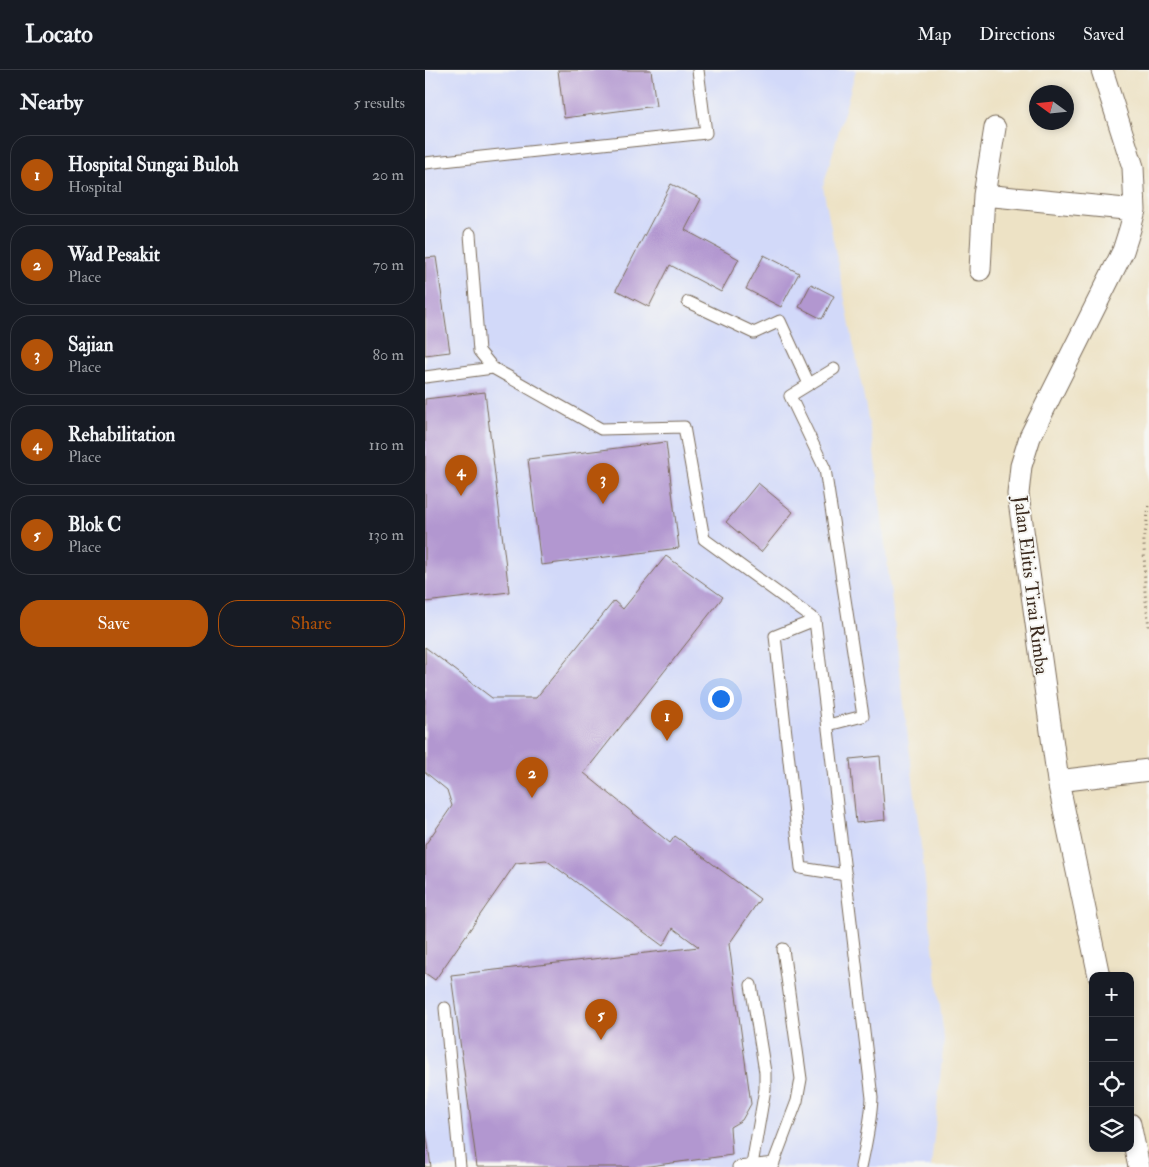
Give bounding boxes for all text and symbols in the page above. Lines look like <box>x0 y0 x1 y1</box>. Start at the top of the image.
text: Locato <box>25 19 93 50</box>
text: Map <box>918 23 951 46</box>
text: Directions <box>979 23 1055 46</box>
text: Saved <box>1083 23 1124 46</box>
north arrow <box>1029 85 1074 130</box>
text: Nearby <box>20 89 83 116</box>
text: 5 results <box>354 93 405 113</box>
text: Hospital Sungai Buloh <box>68 153 239 177</box>
text: 1 <box>34 165 40 185</box>
text: 20 m <box>372 165 404 185</box>
text: Hospital <box>68 177 122 197</box>
text: Wad Pesakit <box>68 243 160 267</box>
text: 2 <box>33 255 41 275</box>
text: 70 m <box>373 255 404 275</box>
text: Place <box>68 267 101 287</box>
text: Sajian <box>68 333 113 357</box>
text: 3 <box>34 345 40 365</box>
text: 80 m <box>373 345 404 365</box>
text: Place <box>68 357 101 377</box>
text: Rehabilitation <box>68 423 175 447</box>
text: 4 <box>33 435 41 455</box>
text: 110 m <box>369 435 404 455</box>
text: Place <box>68 447 101 467</box>
pin: 4 <box>445 455 477 496</box>
pin: 3 <box>587 463 619 504</box>
street label: Jalan Elitis Tirai Rimba <box>1008 493 1054 676</box>
text: Blok C <box>68 513 121 537</box>
text: 5 <box>33 525 41 545</box>
text: 130 m <box>368 525 404 545</box>
text: Place <box>68 537 101 557</box>
button: Save <box>20 600 208 647</box>
button: Share <box>218 600 405 647</box>
your location <box>708 686 734 712</box>
pin: 1 <box>651 700 683 741</box>
pin: 2 <box>516 757 548 798</box>
map controls <box>1089 972 1134 1152</box>
button: + <box>1089 972 1134 1017</box>
pin: 5 <box>585 999 617 1040</box>
button: − <box>1089 1017 1134 1062</box>
button: locate <box>1089 1062 1134 1107</box>
button: layers <box>1089 1107 1134 1152</box>

